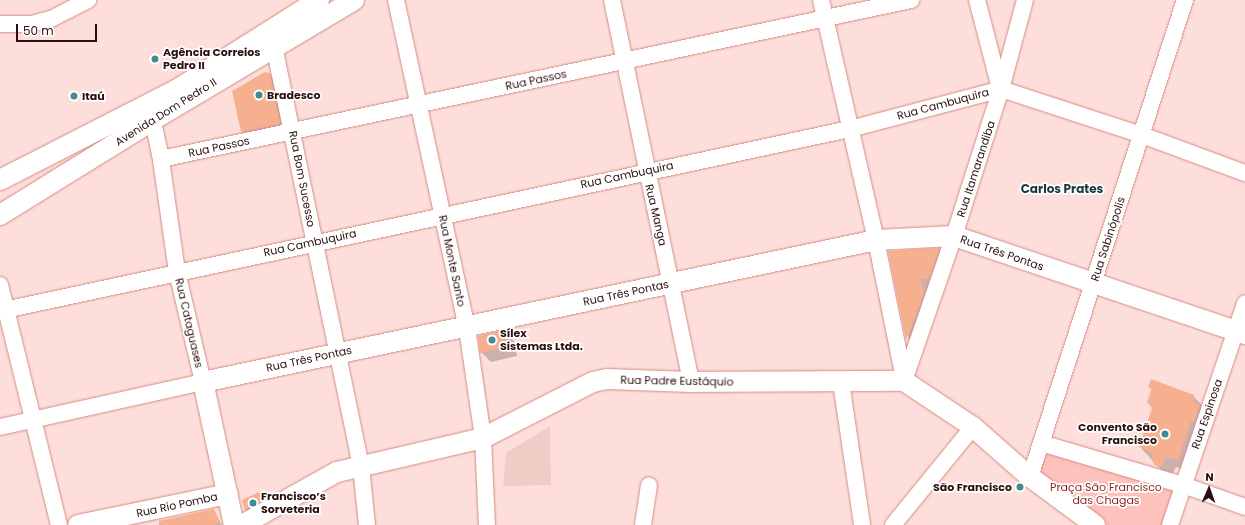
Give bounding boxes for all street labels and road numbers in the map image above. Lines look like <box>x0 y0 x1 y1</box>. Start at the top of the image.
street label: Rua Passos <box>504 67 568 93</box>
street label: Avenida Dom Pedro II <box>113 75 219 149</box>
street label: Rua Cambuquira <box>896 85 990 123</box>
street label: Rua Itamarandiba <box>954 119 998 219</box>
street label: Rua Bom Sucesso <box>286 130 318 228</box>
street label: Rua Passos <box>187 134 251 160</box>
street label: Rua Cambuquira <box>579 159 675 191</box>
street label: Rua Manga <box>642 183 670 247</box>
street label: Rua Sabinópolis <box>1088 195 1128 283</box>
street label: Rua Monte Santo <box>436 214 468 308</box>
street label: Rua Cambuquira <box>262 227 358 259</box>
street label: Rua Três Pontas <box>959 233 1045 273</box>
street label: Rua Cataguases <box>172 277 206 369</box>
street label: Rua Três Pontas <box>582 277 670 309</box>
street label: Rua Três Pontas <box>265 343 353 375</box>
street label: Rua Padre Eustáquio <box>620 373 734 389</box>
street label: Rua Espinosa <box>1189 377 1225 451</box>
street label: Rua Rio Pomba <box>135 490 219 520</box>

